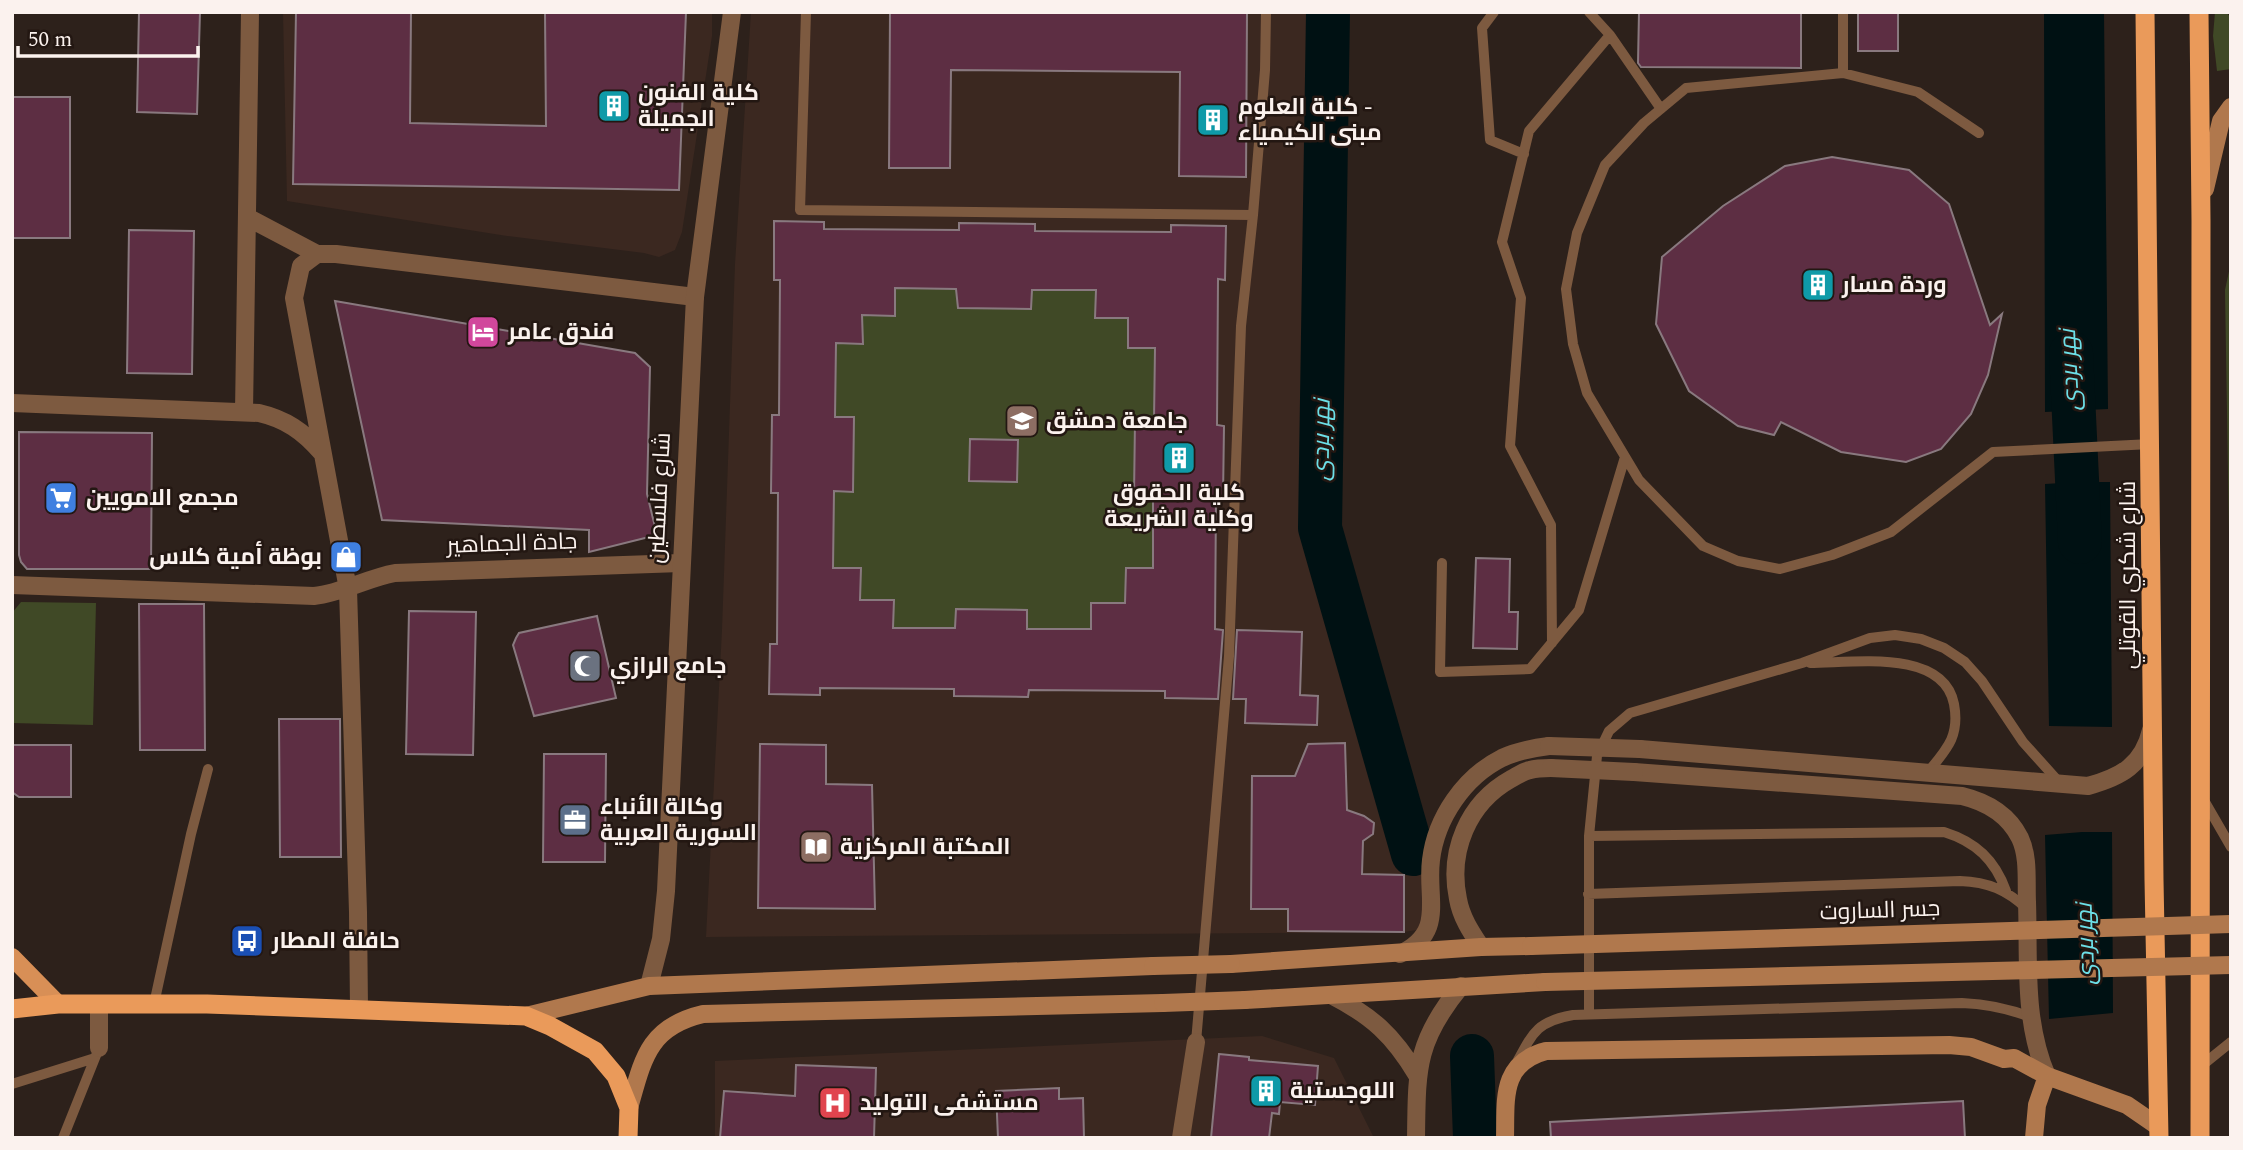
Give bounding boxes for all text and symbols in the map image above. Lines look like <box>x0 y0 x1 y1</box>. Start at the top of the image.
scale bar <box>18 14 198 58</box>
text: 50 m <box>28 24 72 56</box>
place label: كلية الفنون الجميلة <box>638 76 759 137</box>
building icon: كلية الفنون الجميلة <box>595 87 633 125</box>
place label: كلية العلوم - مبنى الكيمياء <box>1238 90 1382 151</box>
building icon: كلية العلوم - مبنى الكيمياء <box>1194 101 1232 139</box>
building icon: وردة مسار <box>1799 266 1837 304</box>
place label: وردة مسار <box>1841 268 1947 303</box>
hotel icon: فندق عامر <box>464 313 502 351</box>
place label: فندق عامر <box>507 315 614 350</box>
water label: نهر بردى <box>2050 326 2090 412</box>
water label: نهر بردى <box>1303 396 1341 481</box>
school or university icon: جامعة دمشق <box>1003 402 1041 440</box>
place label: جامعة دمشق <box>1046 404 1188 439</box>
street label: شارع فلسطين <box>639 432 681 564</box>
building icon: كلية الحقوق وكلية الشريعة <box>1160 439 1198 477</box>
place label: كلية الحقوق وكلية الشريعة <box>1104 476 1254 537</box>
supermarket icon: مجمع الامويين <box>42 479 80 517</box>
place label: مجمع الامويين <box>86 481 239 516</box>
street label: شارع شكري القوتلي <box>2111 481 2146 669</box>
street label: جادة الجماهير <box>444 524 578 564</box>
shop icon: بوظة أمية كلاس <box>327 538 365 576</box>
place label: بوظة أمية كلاس <box>149 540 322 575</box>
mosque icon: جامع الرازي <box>566 647 604 685</box>
place label: جامع الرازي <box>610 649 727 684</box>
place label: وكالة الأنباء السورية العربية <box>600 790 757 851</box>
office icon: وكالة الأنباء السورية العربية <box>556 801 594 839</box>
library icon: المكتبة المركزية <box>797 828 835 866</box>
place label: المكتبة المركزية <box>840 830 1011 865</box>
street label: جسر الساروت <box>1819 891 1941 931</box>
water label: نهر بردى <box>2066 900 2105 986</box>
bus stop icon: حافلة المطار <box>228 922 266 960</box>
place label: حافلة المطار <box>271 924 400 959</box>
building icon: اللوجستية <box>1247 1072 1285 1110</box>
place label: اللوجستية <box>1290 1074 1395 1109</box>
hospital icon: مستشفى التوليد <box>816 1084 854 1122</box>
place label: مستشفى التوليد <box>860 1086 1039 1121</box>

